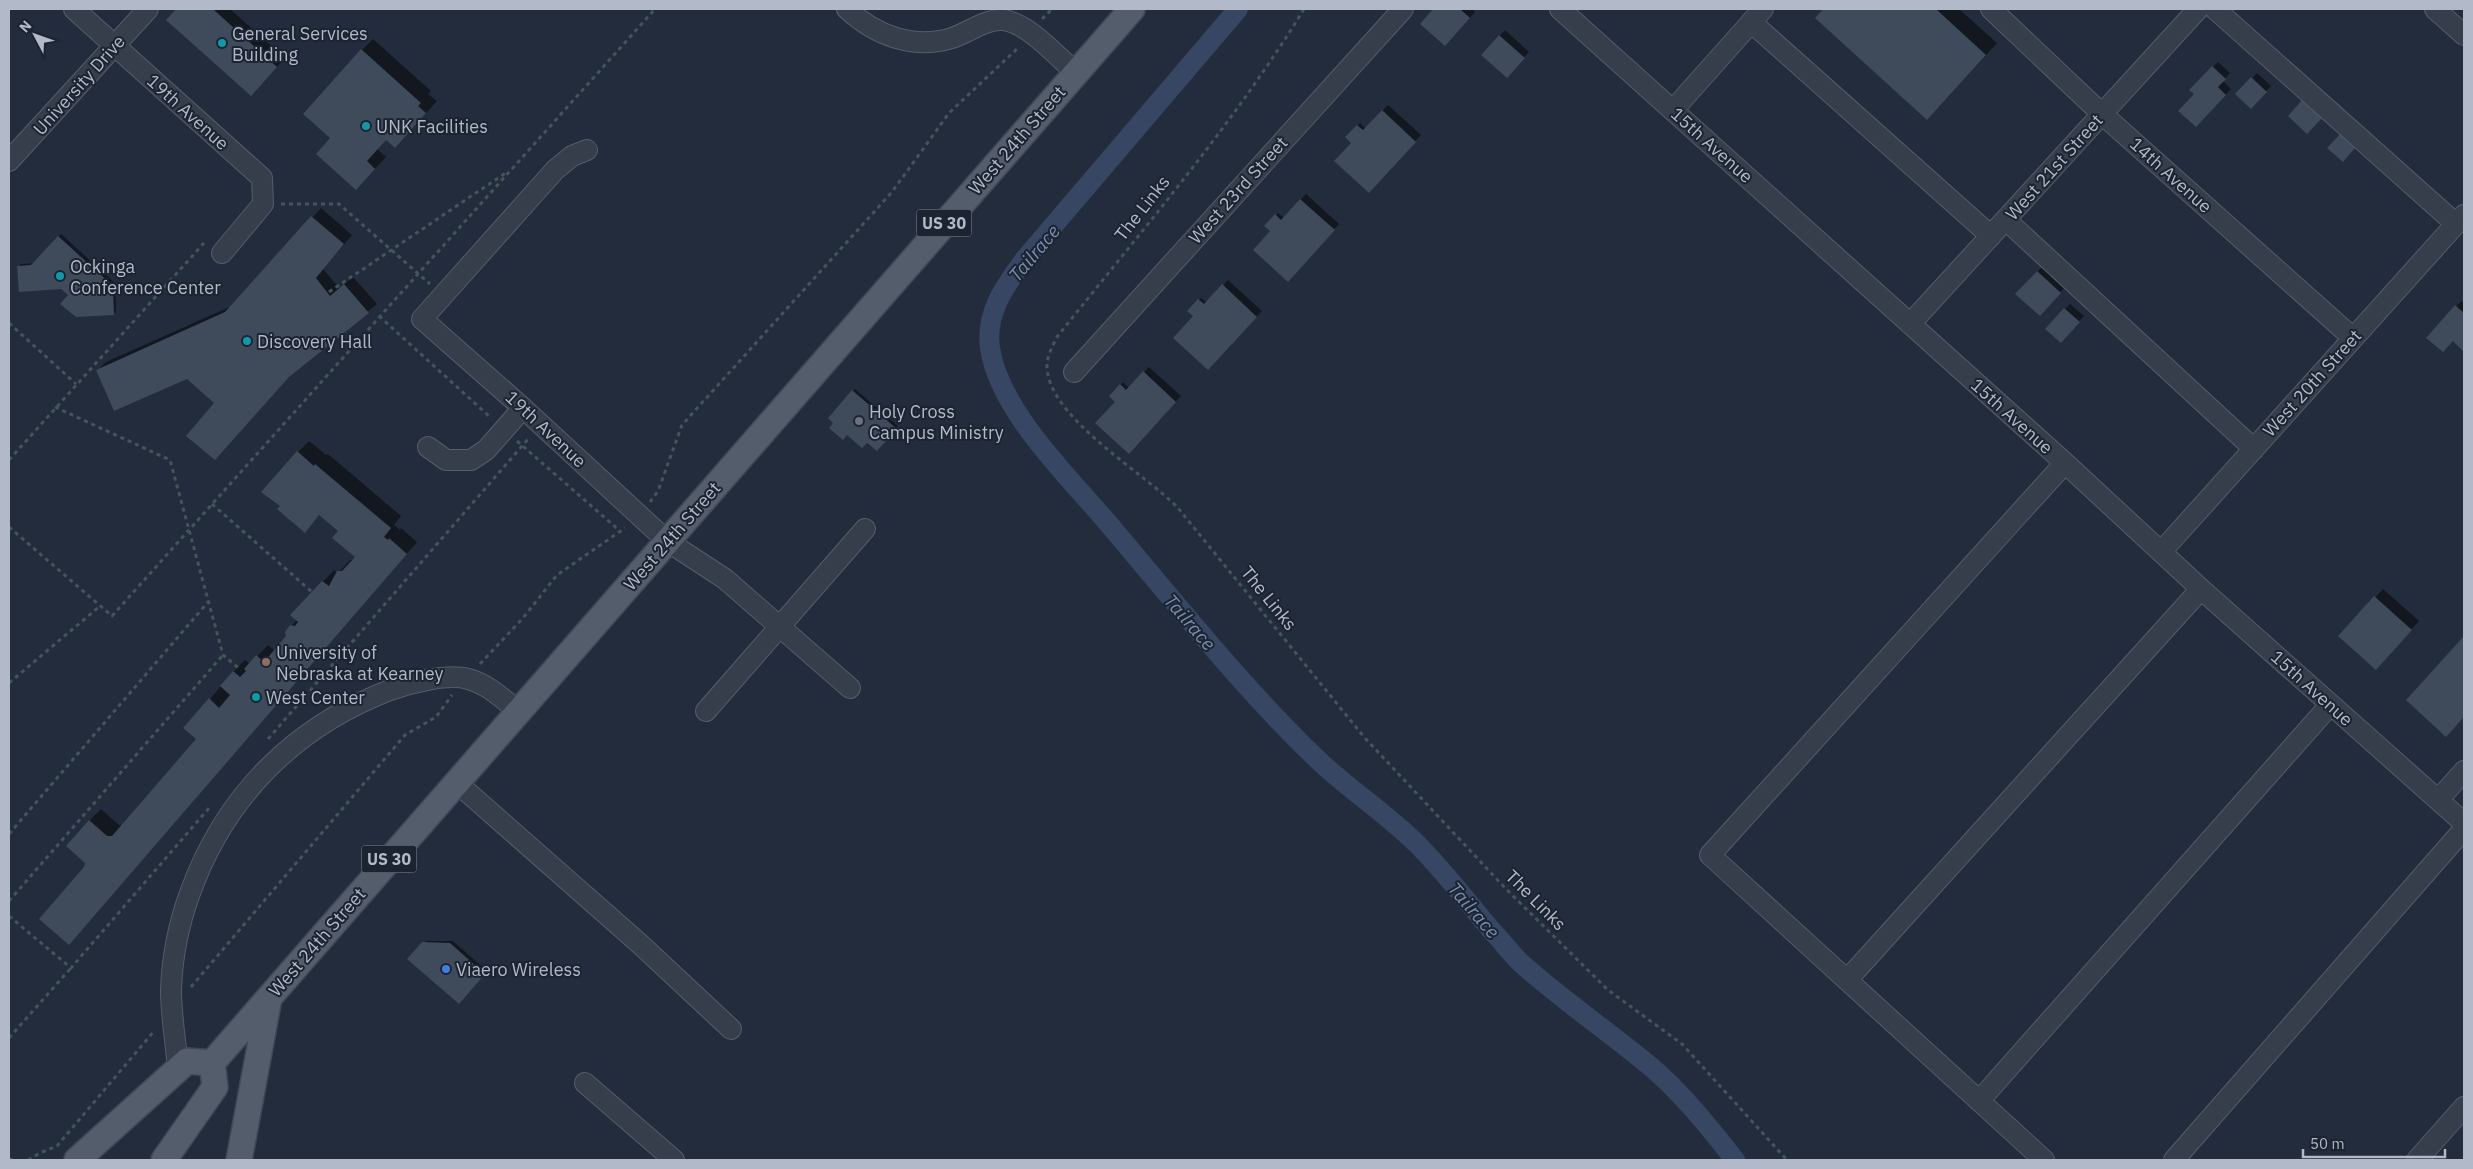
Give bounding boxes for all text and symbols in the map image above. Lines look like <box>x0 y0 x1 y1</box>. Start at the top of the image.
north arrow <box>10 10 60 60</box>
text: N <box>15 17 35 36</box>
place label: General Services Building <box>232 22 368 66</box>
street label: University Drive <box>28 30 130 140</box>
marker: General Services Building <box>216 37 228 49</box>
street label: 19th Avenue <box>142 69 234 155</box>
street label: West 24th Street <box>964 81 1070 199</box>
street label: 15th Avenue <box>1666 102 1758 188</box>
street label: West 21st Street <box>2000 109 2108 225</box>
place label: UNK Facilities <box>376 115 488 138</box>
marker: UNK Facilities <box>360 120 372 132</box>
street label: West 23rd Street <box>1184 131 1292 249</box>
street label: 14th Avenue <box>2125 132 2217 218</box>
street label: The Links <box>1109 171 1175 245</box>
road number: US 30 <box>916 210 972 237</box>
water label: Tailrace <box>1003 219 1065 286</box>
place label: Ockinga Conference Center <box>70 255 221 299</box>
marker: Ockinga Conference Center <box>54 270 66 282</box>
street label: West 20th Street <box>2258 325 2366 441</box>
place label: Discovery Hall <box>257 330 372 353</box>
marker: Discovery Hall <box>241 335 253 347</box>
street label: 15th Avenue <box>1966 373 2058 459</box>
street label: 19th Avenue <box>501 386 591 472</box>
place label: Holy Cross Campus Ministry <box>869 400 1004 444</box>
marker: Holy Cross Campus Ministry <box>853 415 865 427</box>
street label: West 24th Street <box>619 477 725 595</box>
street label: The Links <box>1236 561 1302 635</box>
water label: Tailrace <box>1159 589 1221 655</box>
place label: University of Nebraska at Kearney <box>276 641 443 685</box>
street label: 15th Avenue <box>2266 645 2358 731</box>
marker: University of Nebraska at Kearney <box>260 656 272 668</box>
place label: West Center <box>266 686 365 709</box>
marker: West Center <box>250 691 262 703</box>
road number: US 30 <box>362 846 416 872</box>
street label: The Links <box>1501 865 1571 935</box>
water label: Tailrace <box>1443 877 1505 943</box>
street label: West 24th Street <box>264 883 370 1001</box>
place label: Viaero Wireless <box>456 958 581 981</box>
marker: Viaero Wireless <box>440 963 452 975</box>
scale bar <box>2303 1126 2446 1158</box>
text: 50 m <box>2310 1134 2345 1153</box>

